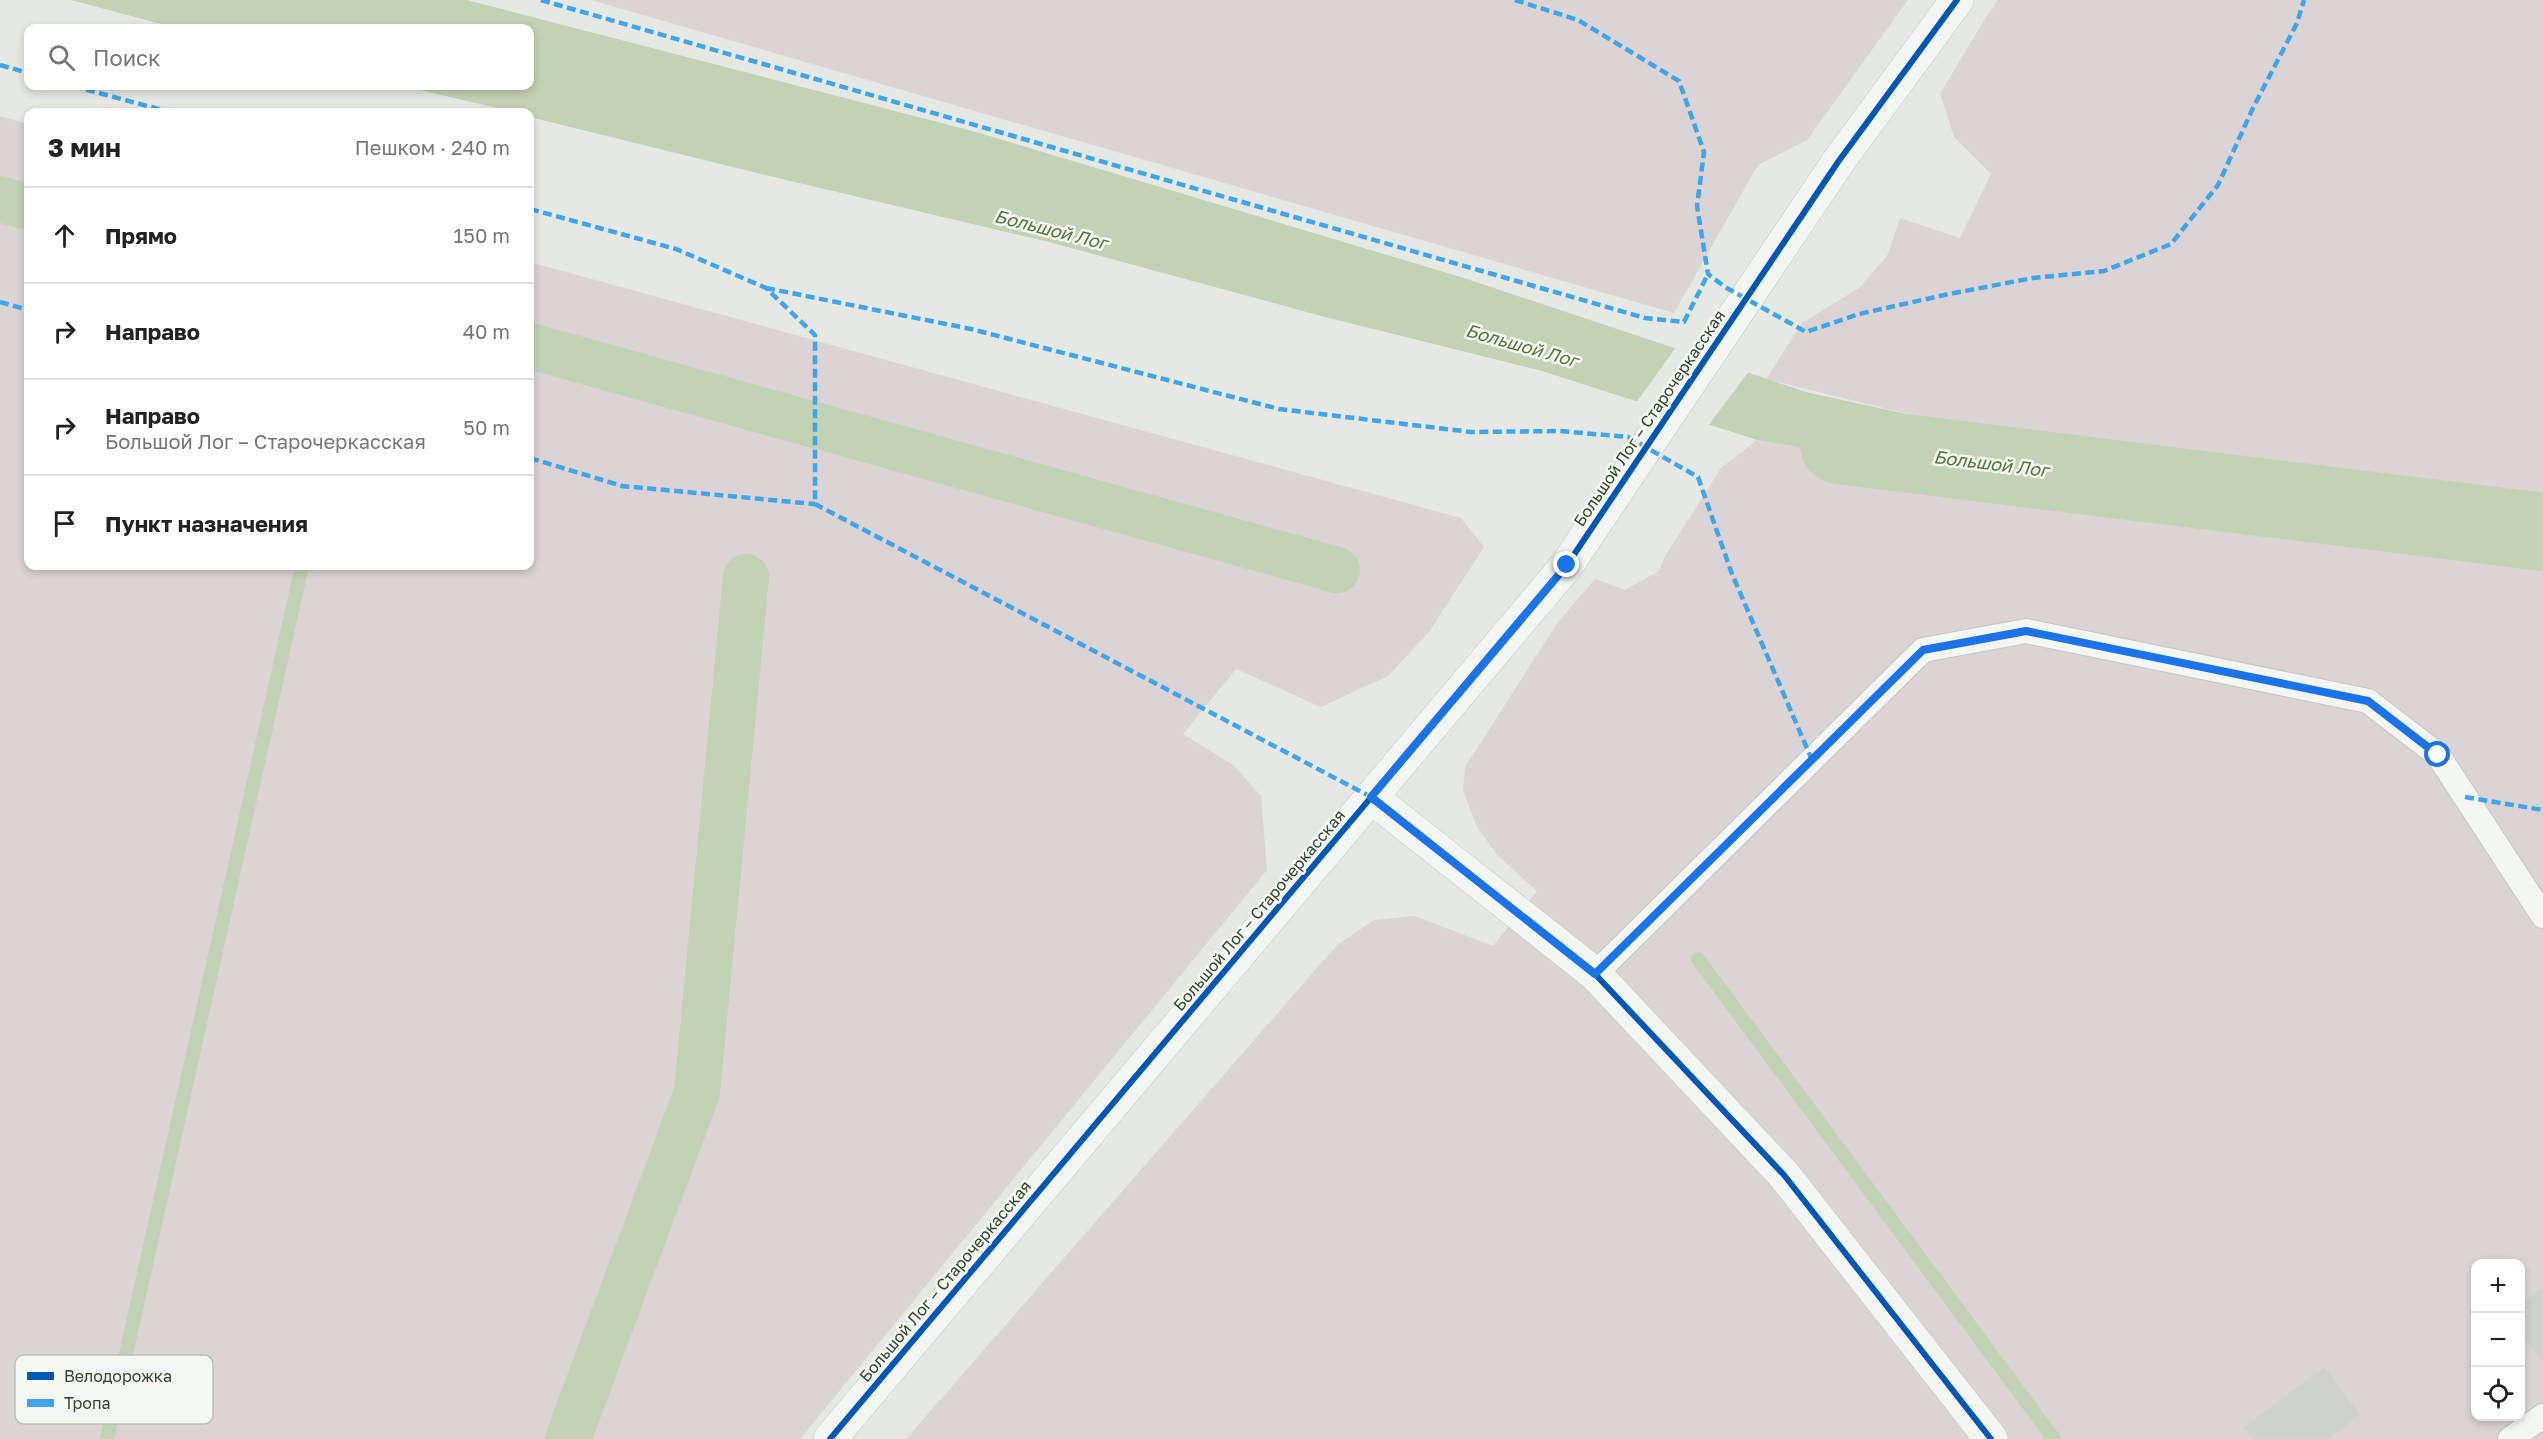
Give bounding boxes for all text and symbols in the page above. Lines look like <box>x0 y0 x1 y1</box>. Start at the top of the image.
search box <box>24 24 534 90</box>
icon: search <box>45 41 78 74</box>
text: Поиск <box>93 44 161 71</box>
text: 3 мин <box>48 132 121 163</box>
text: Пешком · 240 m <box>355 135 510 159</box>
water label: Большой Лог <box>992 204 1112 254</box>
icon: ahead <box>48 219 81 252</box>
text: Прямо <box>105 222 177 249</box>
text: 150 m <box>454 223 510 247</box>
street label: Большой Лог – Старочеркасская <box>1569 306 1729 530</box>
icon: right <box>48 315 81 348</box>
text: Направо <box>105 318 200 345</box>
text: 40 m <box>463 319 510 343</box>
water label: Большой Лог <box>1464 319 1583 372</box>
text: Направо <box>105 402 200 429</box>
icon: right <box>48 411 81 444</box>
text: 50 m <box>463 415 510 439</box>
text: Большой Лог – Старочеркасская <box>105 429 426 453</box>
water label: Большой Лог <box>1932 445 2052 481</box>
icon: arrive <box>48 507 81 540</box>
text: Пункт назначения <box>105 510 308 537</box>
route end <box>1553 551 1579 577</box>
route start <box>2424 741 2450 767</box>
street label: Большой Лог – Старочеркасская <box>1169 805 1349 1015</box>
street label: Большой Лог – Старочеркасская <box>855 1176 1035 1386</box>
map controls <box>2471 1259 2525 1421</box>
button: + <box>2471 1259 2525 1313</box>
button: − <box>2471 1313 2525 1367</box>
legend <box>15 1355 213 1424</box>
text: Велодорожка <box>64 1366 172 1386</box>
button: locate <box>2471 1367 2525 1421</box>
text: Тропа <box>64 1393 111 1413</box>

